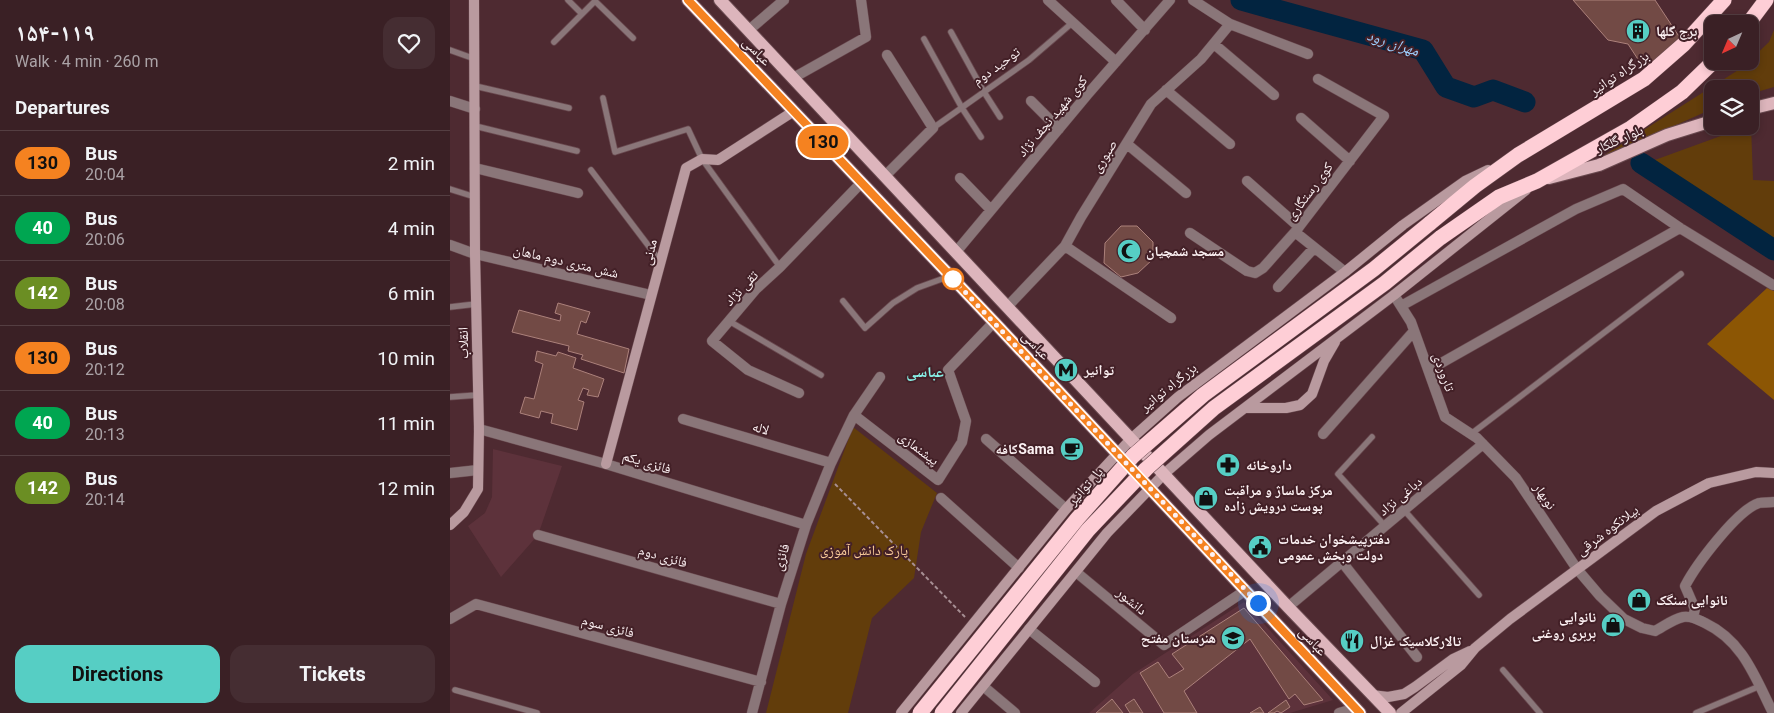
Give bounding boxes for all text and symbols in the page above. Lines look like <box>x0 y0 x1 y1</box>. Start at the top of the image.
north arrow <box>1704 15 1759 70</box>
map controls <box>1704 15 1759 135</box>
button: heart <box>383 17 435 69</box>
building icon: برج گلها <box>1625 18 1651 44</box>
text: ۱۵۴-۱۱۹ <box>15 19 95 47</box>
place label: برج گلها <box>1656 23 1697 40</box>
water label: مهران رود <box>1365 26 1421 60</box>
street label: عباسى <box>739 33 774 69</box>
street label: توحید دوم <box>969 43 1024 90</box>
street label: بزرگراه توانیر <box>1585 47 1652 100</box>
text: Walk · 4 min · 260 m <box>15 52 159 71</box>
street label: کوی شهید نجف نژاد <box>1013 72 1091 160</box>
button: layers <box>1704 80 1759 135</box>
text: Departures <box>15 96 110 119</box>
street label: بلوار گلکار <box>1592 121 1646 158</box>
line badge: 130 <box>794 126 852 158</box>
text: 130 <box>808 131 838 152</box>
street label: صبوری <box>1088 137 1121 176</box>
text: Bus <box>85 142 118 165</box>
text: 130 <box>27 152 58 173</box>
text: 2 min <box>388 152 435 175</box>
street label: کوی رستگاری <box>1282 159 1337 224</box>
text: 20:04 <box>85 165 125 184</box>
text: Bus <box>85 207 118 230</box>
text: 40 <box>32 217 53 238</box>
text: 4 min <box>388 217 435 240</box>
text: 20:06 <box>85 230 125 249</box>
street label: مدنی <box>638 237 661 267</box>
mosque icon: مسجد شمچیان <box>1116 238 1142 264</box>
street label: شش متری دوم ماهان <box>511 241 620 283</box>
place label: مسجد شمچیان <box>1146 243 1224 260</box>
street label: تقی نژاد <box>721 267 762 309</box>
unlabelled marker <box>942 268 964 290</box>
text: Bus <box>85 272 118 295</box>
text: 142 <box>27 282 58 303</box>
text: 6 min <box>388 282 435 305</box>
text: 20:08 <box>85 295 125 314</box>
street label: انقلاب <box>455 327 472 359</box>
street label: عباسى <box>1018 327 1053 363</box>
text: Bus <box>85 337 118 360</box>
text: 130 <box>27 347 58 368</box>
text: 10 min <box>377 347 435 370</box>
street label: تاروردی <box>1429 350 1458 394</box>
metro station icon: توانیر <box>1053 357 1079 383</box>
street label: بزرگراه توانیر <box>1136 359 1200 416</box>
text: 20:12 <box>85 360 125 379</box>
place label: توانیر <box>1083 362 1114 378</box>
district label: عباسی <box>906 363 944 381</box>
text: Bus <box>85 402 118 425</box>
text: 40 <box>32 412 53 433</box>
text: 11 min <box>377 412 435 435</box>
street label: لاله <box>751 418 771 438</box>
text: 20:13 <box>85 425 125 444</box>
street label: پیشنمازی <box>895 428 943 469</box>
cafe icon: کافهSama <box>1059 436 1085 462</box>
place label: کافهSama <box>996 441 1055 457</box>
street label: فائزی یکم <box>620 447 673 479</box>
pharmacy icon: داروخانه <box>1215 452 1241 478</box>
place label: داروخانه <box>1246 457 1292 473</box>
street label: پل توانیر <box>1063 463 1107 510</box>
text: Bus <box>85 467 118 490</box>
street label: دباغی نژاد <box>1375 473 1426 520</box>
text: 142 <box>27 477 58 498</box>
text: 12 min <box>377 477 435 500</box>
street label: نوبهار <box>1529 479 1560 513</box>
place label: مرکز ماساژ و مراقبت پوست درویش زاده <box>1224 482 1333 515</box>
shop icon: مرکز ماساژ و مراقبت پوست درویش زاده <box>1193 485 1219 511</box>
text: 20:14 <box>85 490 125 509</box>
street label: بیلانکوه شرقی <box>1573 501 1642 559</box>
place label: دفترپیشخوان خدمات دولت وبخش عمومی <box>1278 531 1390 564</box>
public building icon: دفترپیشخوان خدمات دولت وبخش عمومی <box>1247 534 1273 560</box>
street label: فائزی دوم <box>636 541 689 573</box>
street label: فائزی <box>769 541 794 573</box>
park label: پارک دانش آموزی <box>820 542 908 559</box>
street label: دانشور <box>1112 583 1150 619</box>
shop icon: نانوایی سنگک <box>1626 587 1652 613</box>
your location <box>1246 591 1271 616</box>
place label: نانوایی سنگک <box>1656 592 1728 609</box>
place label: نانوایی بربری روغنی <box>1532 609 1596 642</box>
street label: فائزی سوم <box>579 611 636 643</box>
shop icon: نانوایی بربری روغنی <box>1600 612 1626 638</box>
street label: عباسى <box>1295 623 1330 659</box>
school or university icon: هنرستان مفتح <box>1220 625 1246 651</box>
restaurant icon: تالارکلاسیک غزال <box>1339 628 1365 654</box>
place label: هنرستان مفتح <box>1141 630 1216 647</box>
place label: تالارکلاسیک غزال <box>1370 633 1461 649</box>
button: Directions <box>15 645 220 703</box>
button: Tickets <box>230 645 435 703</box>

